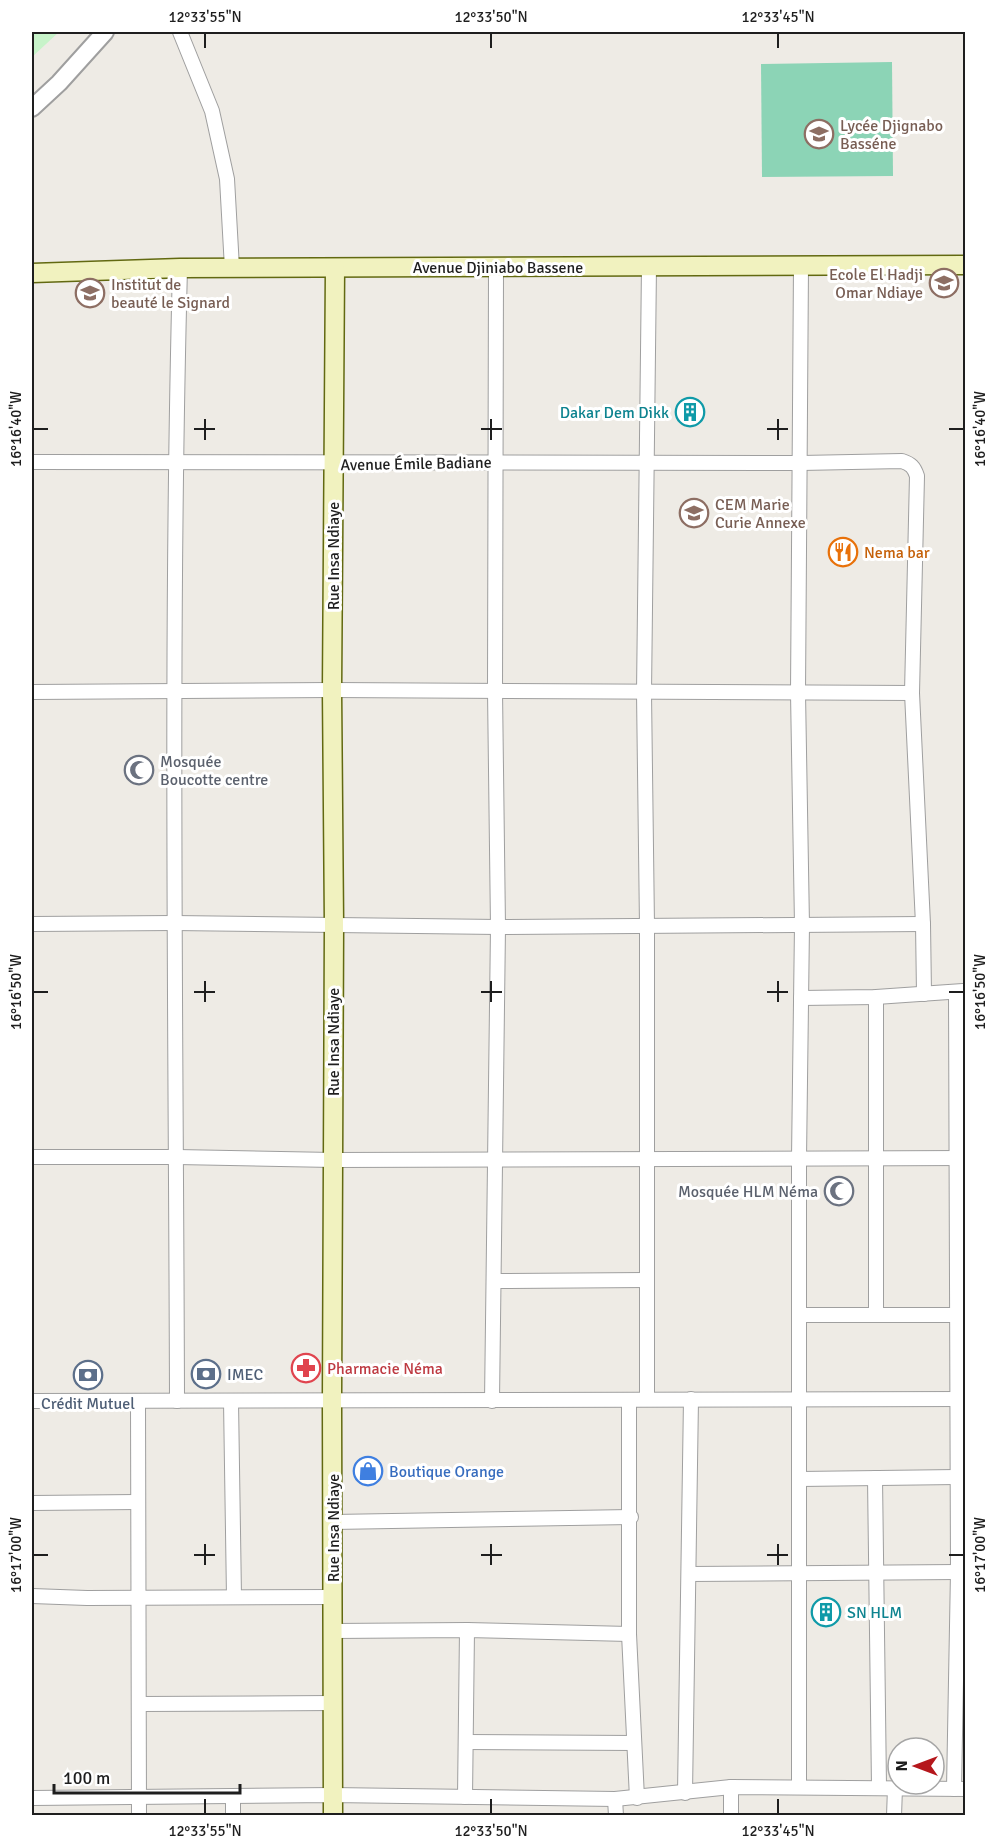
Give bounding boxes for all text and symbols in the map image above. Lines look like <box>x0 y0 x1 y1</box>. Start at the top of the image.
text: 12°33'55"N <box>168 8 242 26</box>
text: 12°33'50"N <box>454 8 528 26</box>
text: 12°33'45"N <box>741 8 815 26</box>
place label: Lycée Djignabo Basséne <box>840 116 943 154</box>
school or university icon: Lycée Djignabo Basséne <box>803 118 835 150</box>
street label: Avenue Djiniabo Bassene <box>413 258 583 278</box>
place label: Ecole El Hadji Omar Ndiaye <box>829 265 923 303</box>
school or university icon: Ecole El Hadji Omar Ndiaye <box>928 267 960 299</box>
place label: Institut de beauté le Signard <box>111 275 230 313</box>
school or university icon: Institut de beauté le Signard <box>74 277 106 309</box>
text: 16°16'40"W <box>7 391 25 467</box>
text: 16°16'40"W <box>971 391 989 467</box>
building icon: Dakar Dem Dikk <box>674 396 706 428</box>
place label: Dakar Dem Dikk <box>560 403 669 423</box>
street label: Avenue Émile Badiane <box>340 453 492 475</box>
place label: CEM Marie Curie Annexe <box>715 495 806 533</box>
school or university icon: CEM Marie Curie Annexe <box>678 497 710 529</box>
street label: Rue Insa Ndiaye <box>324 502 344 610</box>
restaurant icon: Nema bar <box>827 536 859 568</box>
place label: Nema bar <box>864 543 930 563</box>
place label: Mosquée Boucotte centre <box>160 752 268 790</box>
mosque icon: Mosquée Boucotte centre <box>123 754 155 786</box>
text: 16°16'50"W <box>7 954 25 1030</box>
text: 16°16'50"W <box>971 954 989 1030</box>
street label: Rue Insa Ndiaye <box>324 988 344 1096</box>
mosque icon: Mosquée HLM Néma <box>823 1175 855 1207</box>
place label: Mosquée HLM Néma <box>678 1182 818 1202</box>
pharmacy icon: Pharmacie Néma <box>290 1352 322 1384</box>
bank icon: IMEC <box>190 1358 222 1390</box>
bank icon: Crédit Mutuel <box>72 1359 104 1391</box>
place label: Pharmacie Néma <box>327 1359 443 1379</box>
place label: IMEC <box>227 1365 264 1385</box>
place label: Crédit Mutuel <box>41 1394 135 1414</box>
shop icon: Boutique Orange <box>352 1455 384 1487</box>
place label: Boutique Orange <box>389 1462 504 1482</box>
street label: Rue Insa Ndiaye <box>324 1474 344 1582</box>
text: 16°17'00"W <box>7 1517 25 1593</box>
text: 16°17'00"W <box>971 1517 989 1593</box>
building icon: SN HLM <box>810 1596 842 1628</box>
place label: SN HLM <box>847 1603 902 1623</box>
north arrow <box>886 1736 946 1796</box>
scale bar <box>54 1757 240 1795</box>
text: N <box>892 1760 912 1772</box>
text: 100 m <box>63 1767 110 1789</box>
text: 12°33'55"N <box>168 1822 242 1840</box>
text: 12°33'50"N <box>454 1822 528 1840</box>
text: 12°33'45"N <box>741 1822 815 1840</box>

